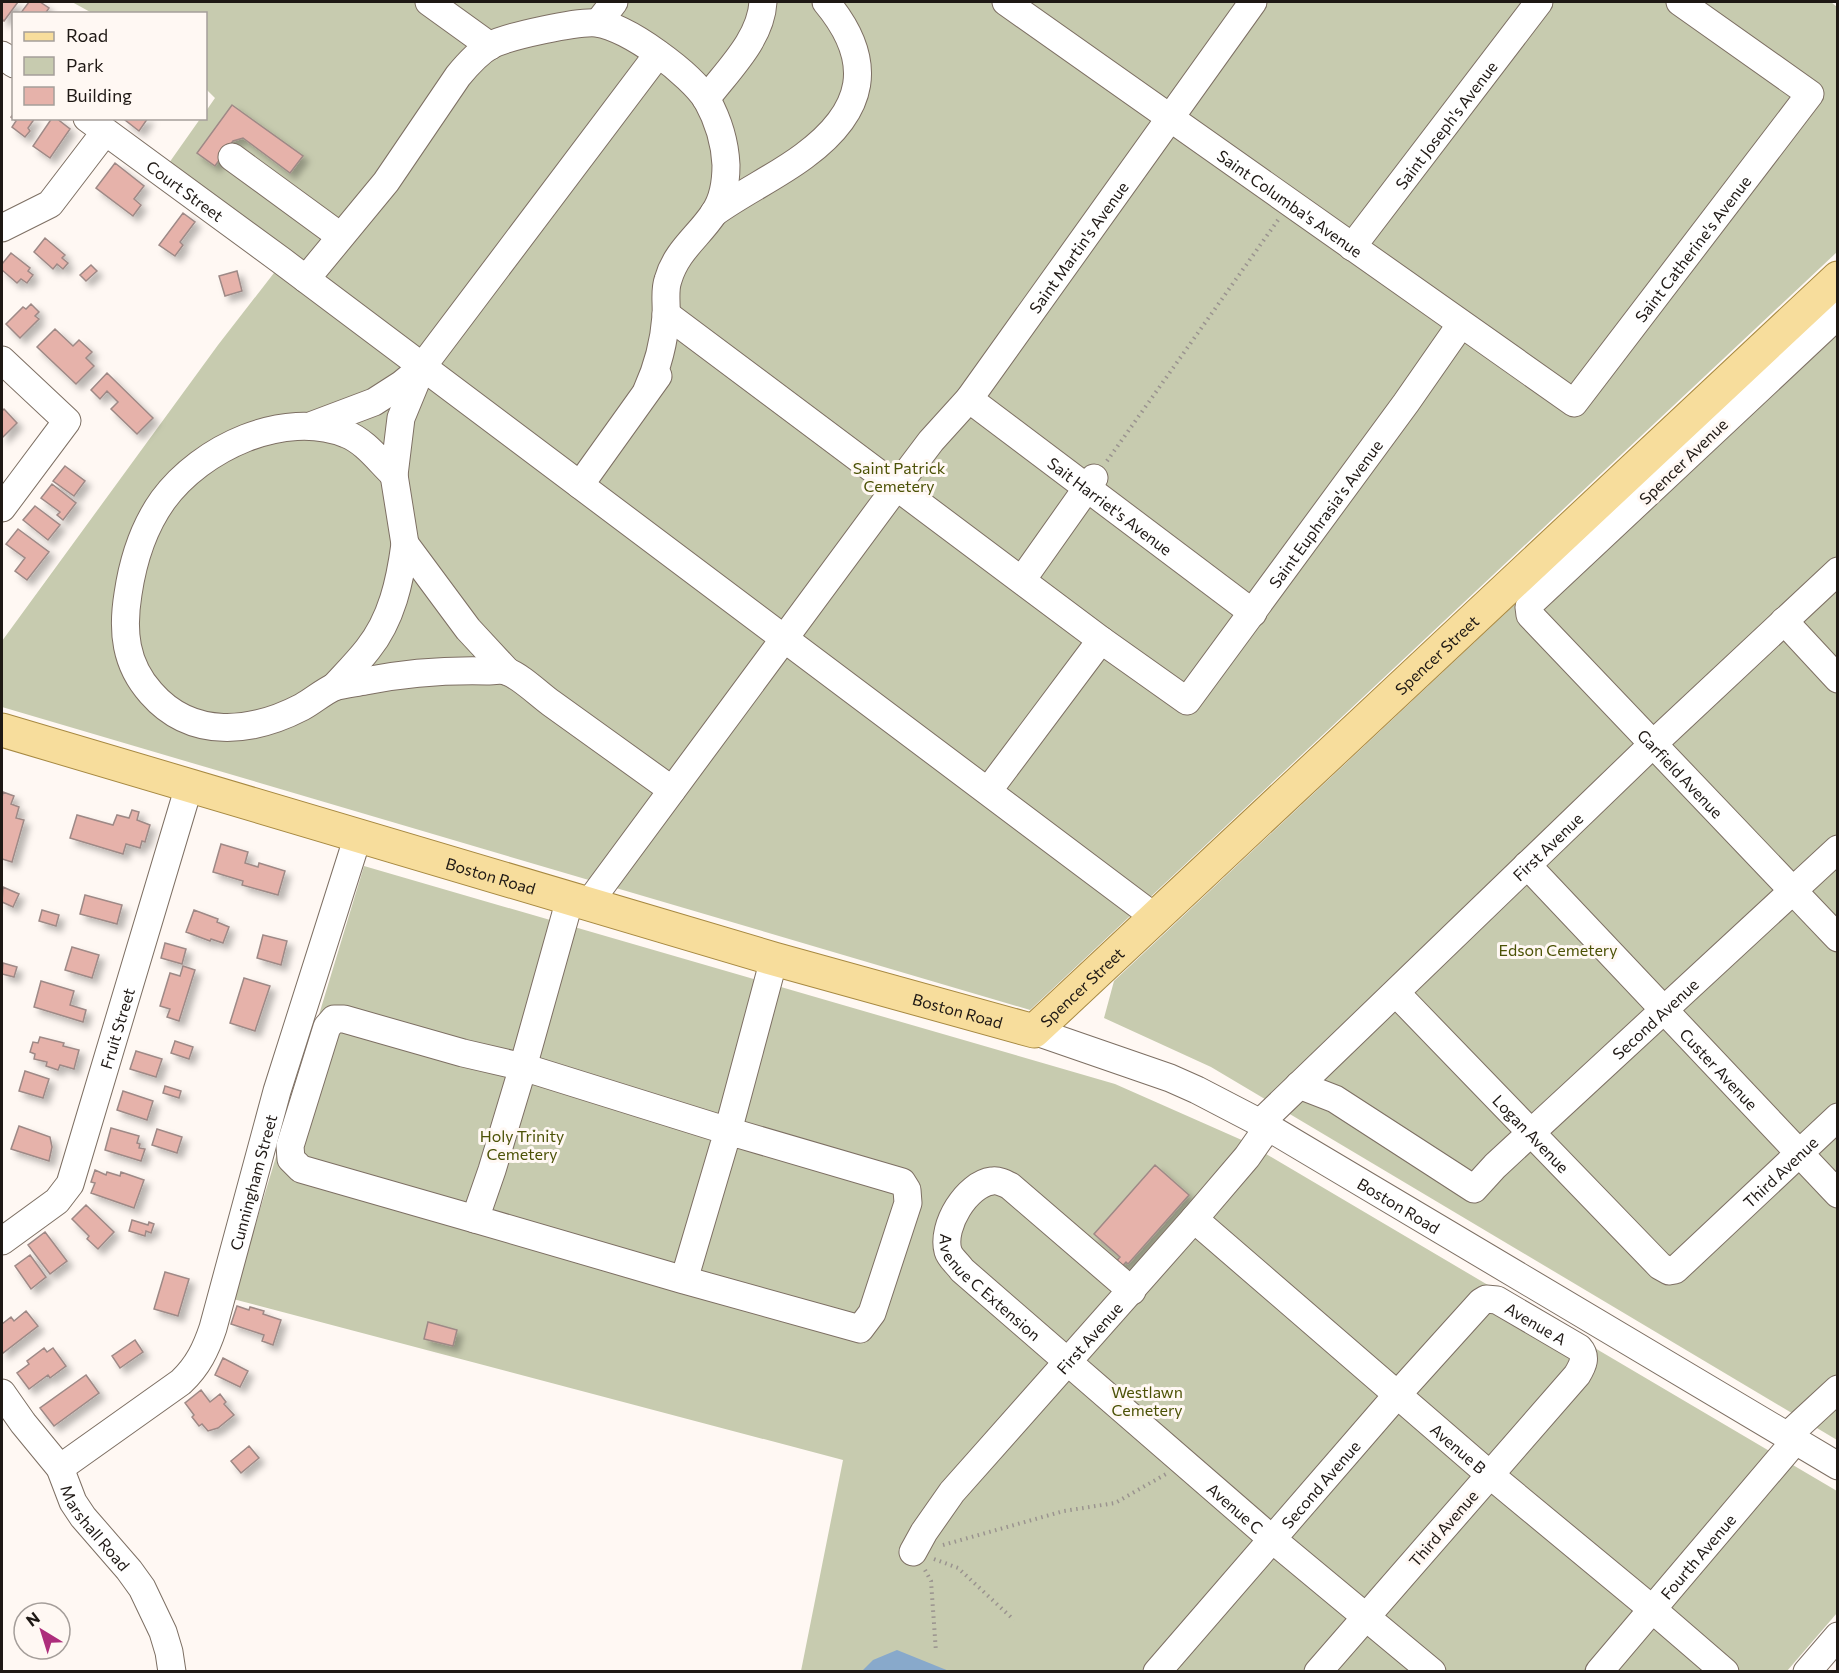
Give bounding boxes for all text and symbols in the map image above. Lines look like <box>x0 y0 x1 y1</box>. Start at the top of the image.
legend <box>12 12 207 120</box>
text: Road <box>66 24 108 46</box>
text: Park <box>66 54 104 76</box>
street label: Saint Joseph's Avenue <box>1391 57 1500 192</box>
text: Building <box>66 84 132 106</box>
street label: Saint Columba's Avenue <box>1214 145 1366 260</box>
street label: Court Street <box>143 156 228 225</box>
street label: Saint Catherine's Avenue <box>1630 171 1754 325</box>
street label: Saint Martin's Avenue <box>1024 177 1131 316</box>
street label: Spencer Avenue <box>1635 414 1731 508</box>
street label: Saint Euphrasia's Avenue <box>1264 435 1386 591</box>
street label: Sait Harriet's Avenue <box>1044 453 1176 558</box>
park label: Saint Patrick Cemetery <box>853 458 946 495</box>
street label: Spencer Street <box>1390 610 1482 698</box>
street label: Garfield Avenue <box>1634 725 1727 821</box>
street label: First Avenue <box>1508 808 1586 884</box>
street label: Boston Road <box>444 853 538 897</box>
park label: Edson Cemetery <box>1498 940 1618 959</box>
street label: Spencer Street <box>1036 943 1128 1030</box>
street label: Second Avenue <box>1608 974 1702 1063</box>
street label: Fruit Street <box>96 985 138 1071</box>
street label: Boston Road <box>911 988 1005 1031</box>
street label: Custer Avenue <box>1676 1024 1762 1113</box>
street label: Logan Avenue <box>1490 1090 1574 1176</box>
street label: Cunningham Street <box>225 1112 280 1252</box>
park label: Holy Trinity Cemetery <box>480 1126 564 1163</box>
street label: Third Avenue <box>1739 1132 1821 1211</box>
street label: Boston Road <box>1354 1173 1444 1237</box>
street label: Avenue C Extension <box>937 1233 1045 1344</box>
street label: First Avenue <box>1052 1298 1126 1377</box>
street label: Avenue A <box>1502 1298 1570 1348</box>
park label: Westlawn Cemetery <box>1111 1382 1183 1419</box>
street label: Avenue B <box>1427 1419 1490 1477</box>
street label: Second Avenue <box>1277 1436 1363 1532</box>
street label: Avenue C <box>1204 1478 1267 1537</box>
street label: Marshall Road <box>58 1482 134 1574</box>
street label: Third Avenue <box>1405 1486 1481 1570</box>
street label: Fourth Avenue <box>1656 1510 1739 1603</box>
north arrow <box>12 1601 72 1661</box>
text: N <box>22 1608 43 1630</box>

